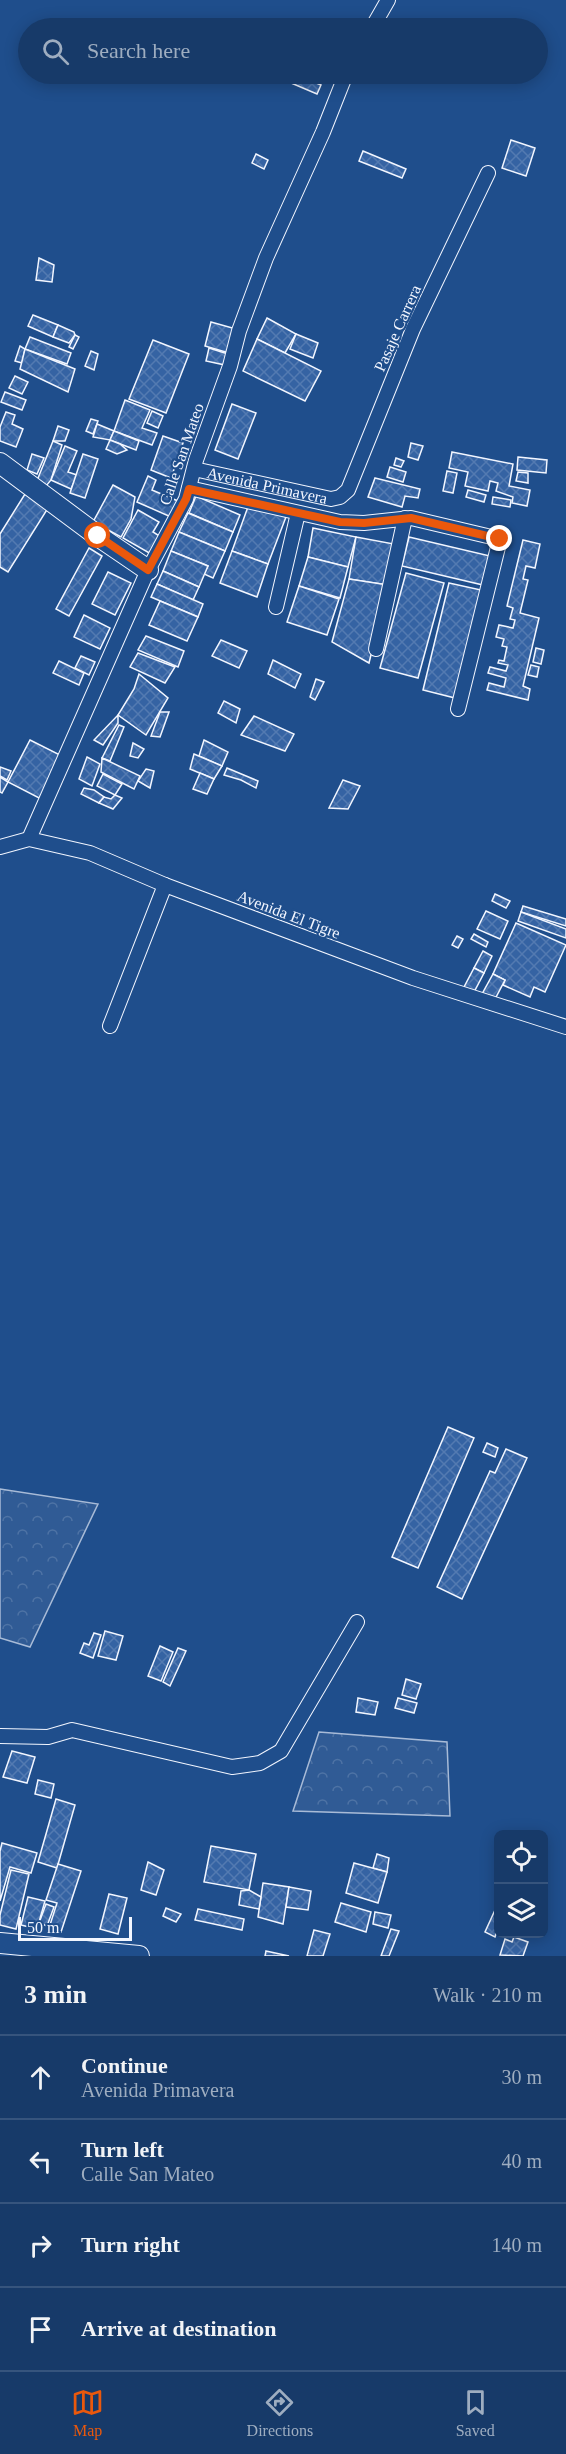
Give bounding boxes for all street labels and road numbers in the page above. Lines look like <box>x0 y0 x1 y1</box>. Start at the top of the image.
street label: Pasaje Carrera <box>371 282 425 374</box>
street label: Calle San Mateo <box>156 401 207 507</box>
street label: Avenida Primavera <box>205 464 329 507</box>
street label: Avenida El Tigre <box>235 887 343 943</box>

